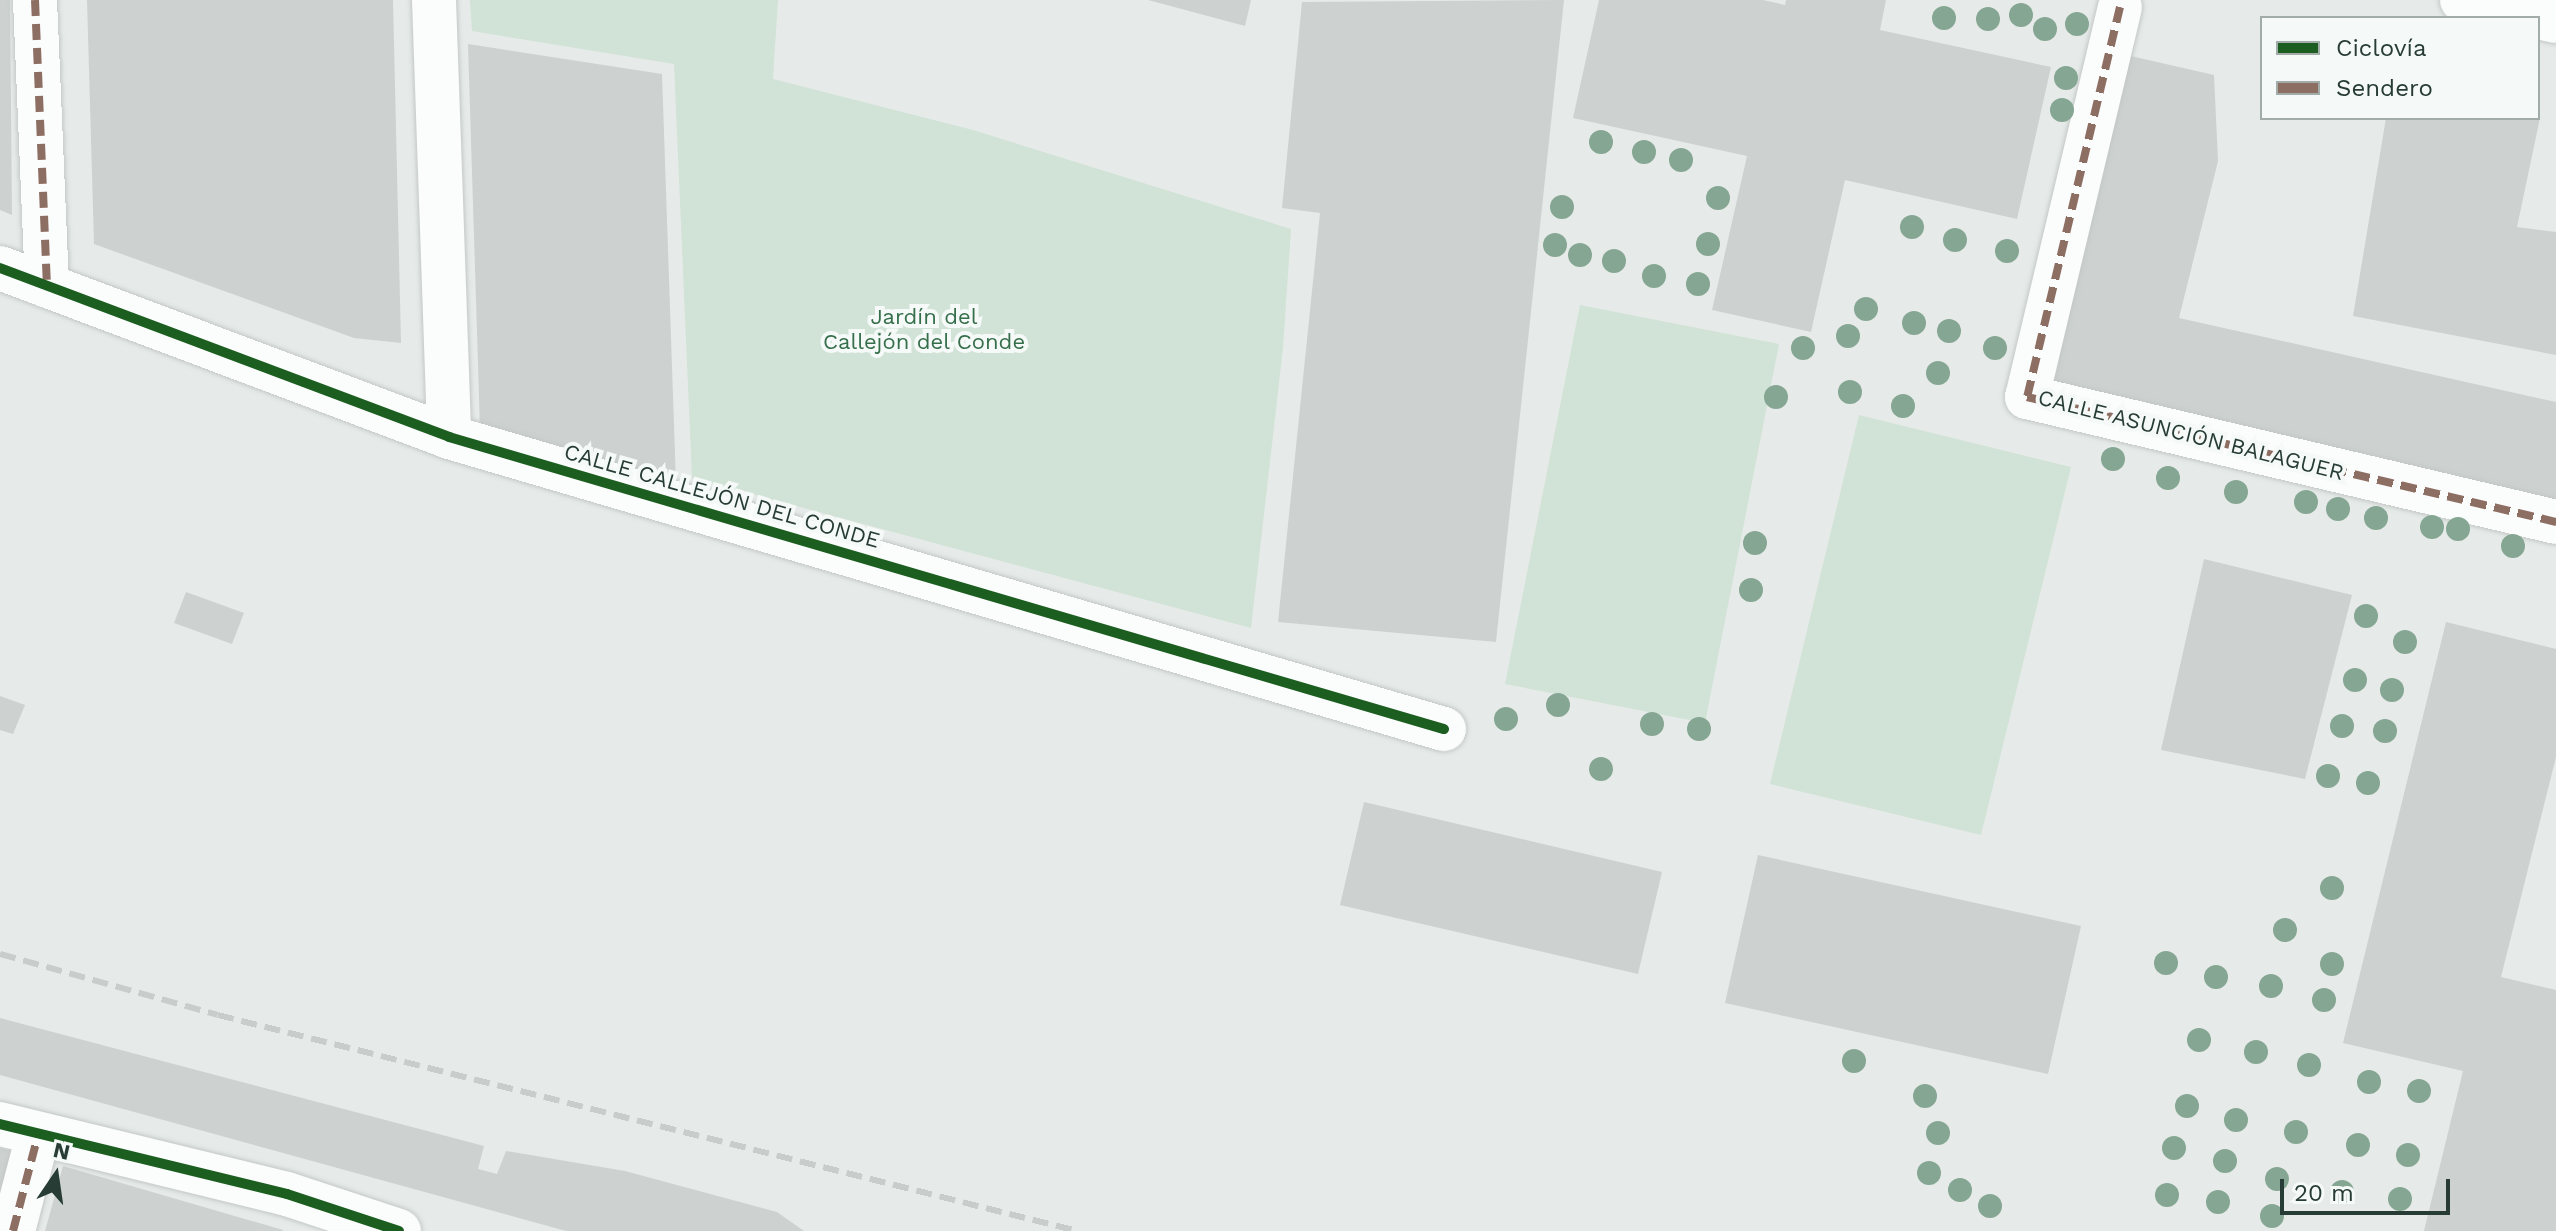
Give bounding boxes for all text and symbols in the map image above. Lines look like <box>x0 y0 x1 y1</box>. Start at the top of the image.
legend <box>2260 16 2540 120</box>
text: Ciclovía <box>2336 34 2426 62</box>
text: Sendero <box>2336 74 2433 102</box>
park label: Jardín del Callejón del Conde <box>823 303 1025 354</box>
street label: CALLE ASUNCIÓN BALAGUER <box>2035 384 2347 486</box>
street label: CALLE CALLEJÓN DEL CONDE <box>561 438 883 554</box>
north arrow <box>16 1135 96 1215</box>
text: N <box>51 1137 72 1165</box>
scale bar <box>2284 1163 2454 1213</box>
text: 20 m <box>2294 1179 2354 1207</box>

